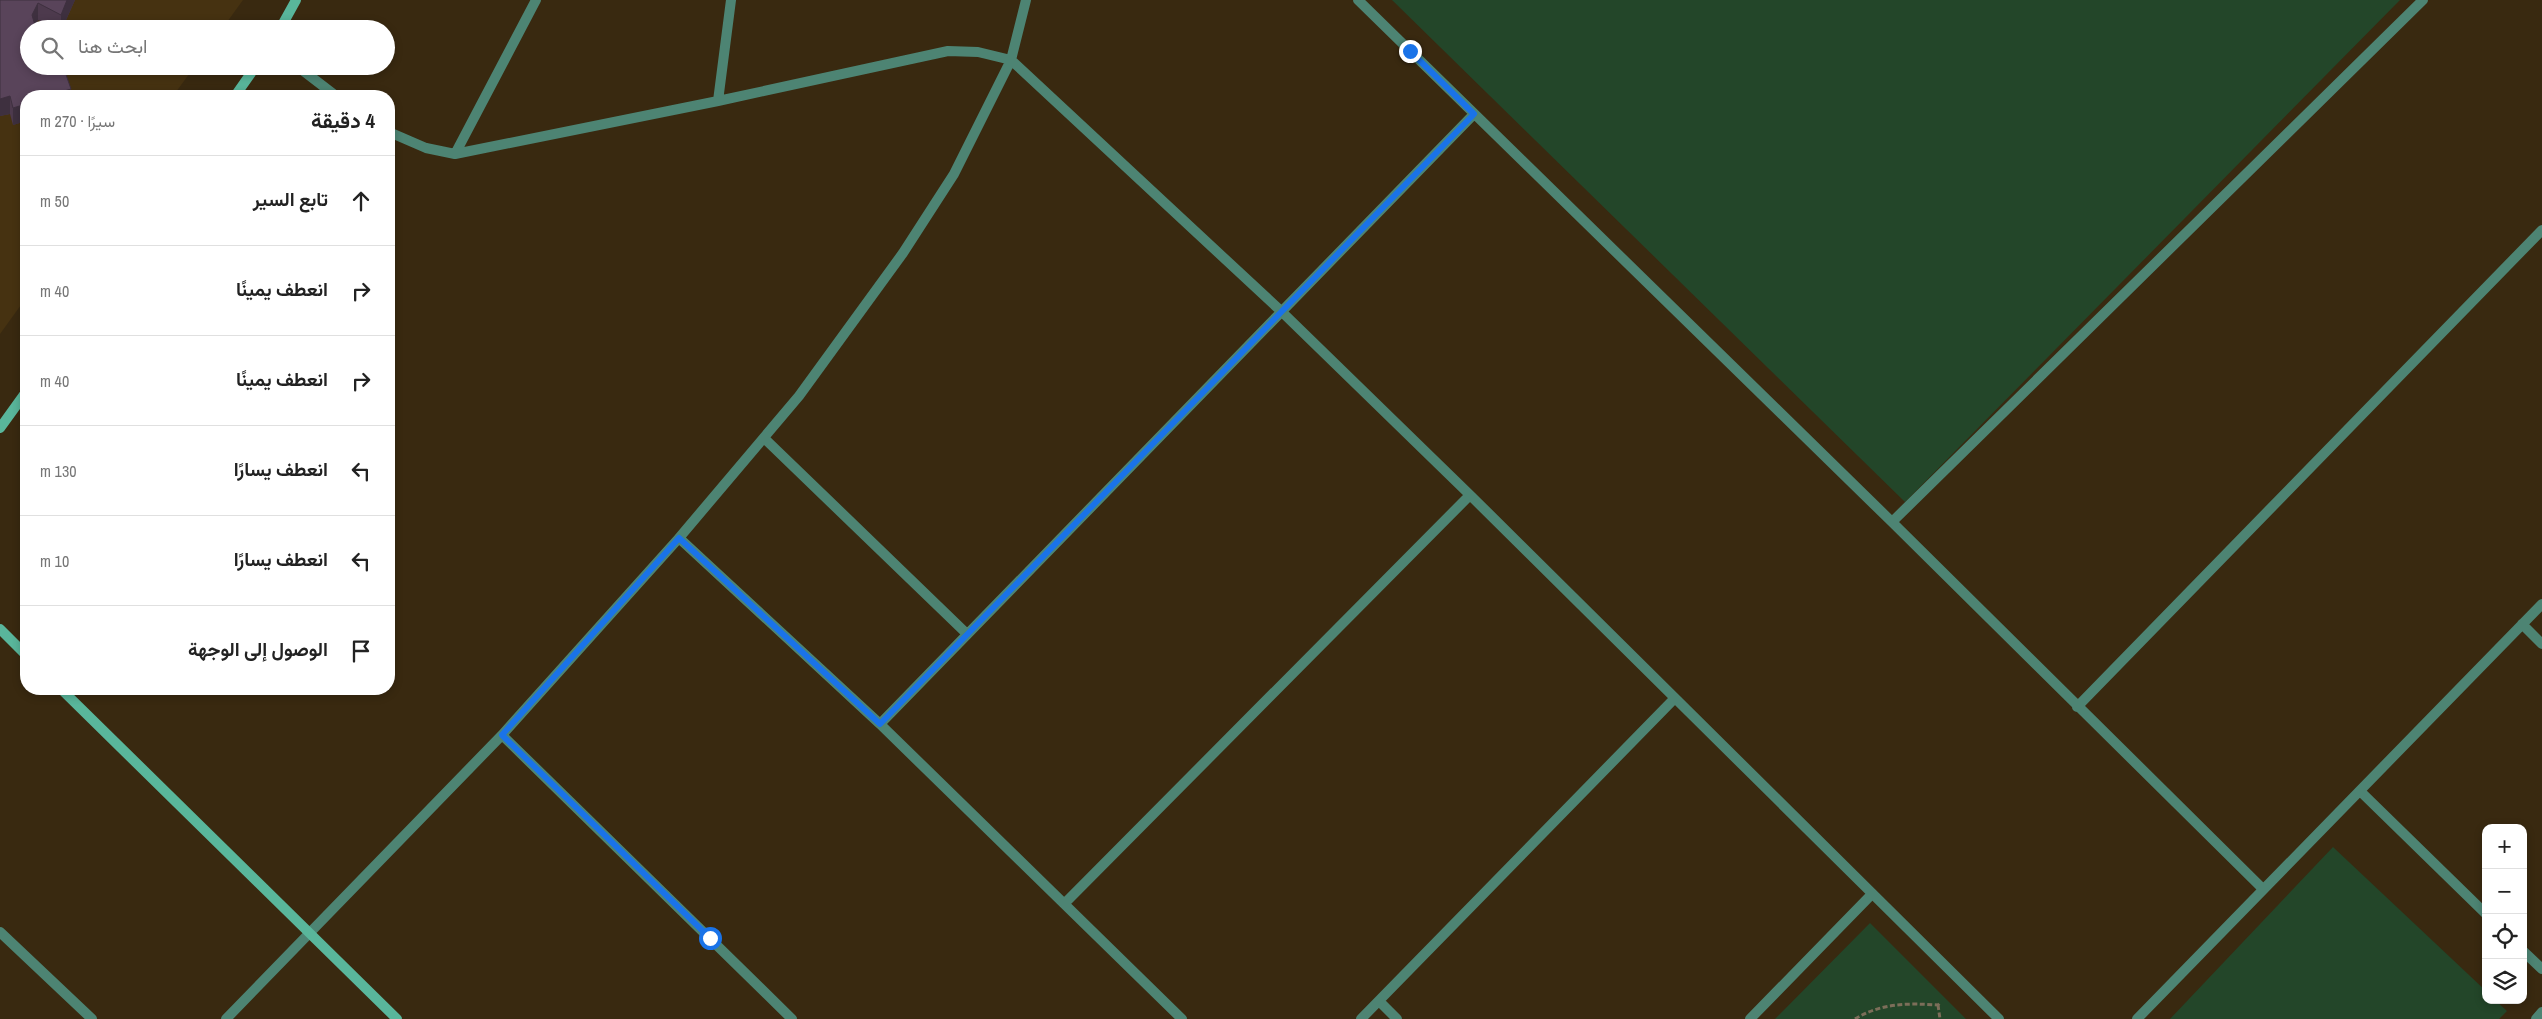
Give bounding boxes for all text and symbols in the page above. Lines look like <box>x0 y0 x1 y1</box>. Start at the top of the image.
search box <box>20 20 395 75</box>
text: ابحث هنا <box>78 33 148 59</box>
icon: search <box>38 34 66 62</box>
route end <box>1399 40 1422 63</box>
text: 4 دقيقة <box>311 106 375 135</box>
text: سيرًا · 270 m <box>40 110 115 132</box>
text: تابع السير <box>253 186 328 212</box>
icon: ahead <box>347 187 375 215</box>
text: 50 m <box>40 190 69 212</box>
text: انعطف يمينًا <box>236 276 328 302</box>
icon: right <box>347 277 375 305</box>
text: 40 m <box>40 280 69 302</box>
text: انعطف يمينًا <box>236 366 328 392</box>
icon: right <box>347 367 375 395</box>
text: 40 m <box>40 370 69 392</box>
text: انعطف يسارًا <box>234 456 328 482</box>
icon: left <box>347 457 375 485</box>
text: 130 m <box>40 460 76 482</box>
text: انعطف يسارًا <box>234 546 328 572</box>
icon: left <box>347 547 375 575</box>
text: 10 m <box>40 550 69 572</box>
text: الوصول إلى الوجهة <box>188 636 328 662</box>
icon: arrive <box>347 637 375 665</box>
map controls <box>2482 824 2527 1004</box>
button: + <box>2482 824 2527 869</box>
button: − <box>2482 869 2527 914</box>
button: locate <box>2482 914 2527 959</box>
route start <box>699 927 722 950</box>
button: layers <box>2482 959 2527 1004</box>

